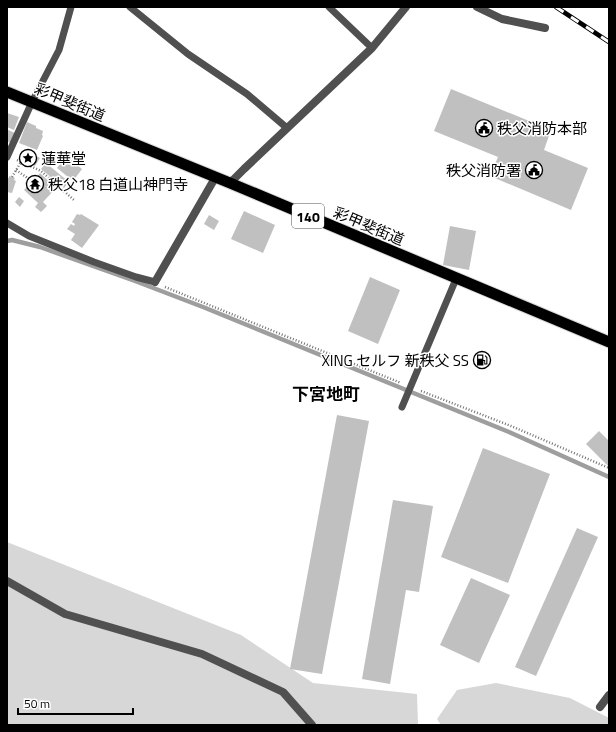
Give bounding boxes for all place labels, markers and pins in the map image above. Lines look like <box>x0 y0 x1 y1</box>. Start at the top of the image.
place label: 秩父消防本部 <box>497 117 587 140</box>
public building icon: 秩父消防本部 <box>474 118 494 138</box>
place label: 蓮華堂 <box>41 147 86 170</box>
place icon: 蓮華堂 <box>18 148 38 168</box>
place label: 秩父消防署 <box>446 159 521 182</box>
public building icon: 秩父消防署 <box>524 160 544 180</box>
place label: 秩父18 白道山神門寺 <box>48 173 188 196</box>
temple icon: 秩父18 白道山神門寺 <box>25 174 45 194</box>
place label: XING セルフ 新秩父 SS <box>321 349 469 372</box>
fuel station icon: XING セルフ 新秩父 SS <box>472 350 492 370</box>

